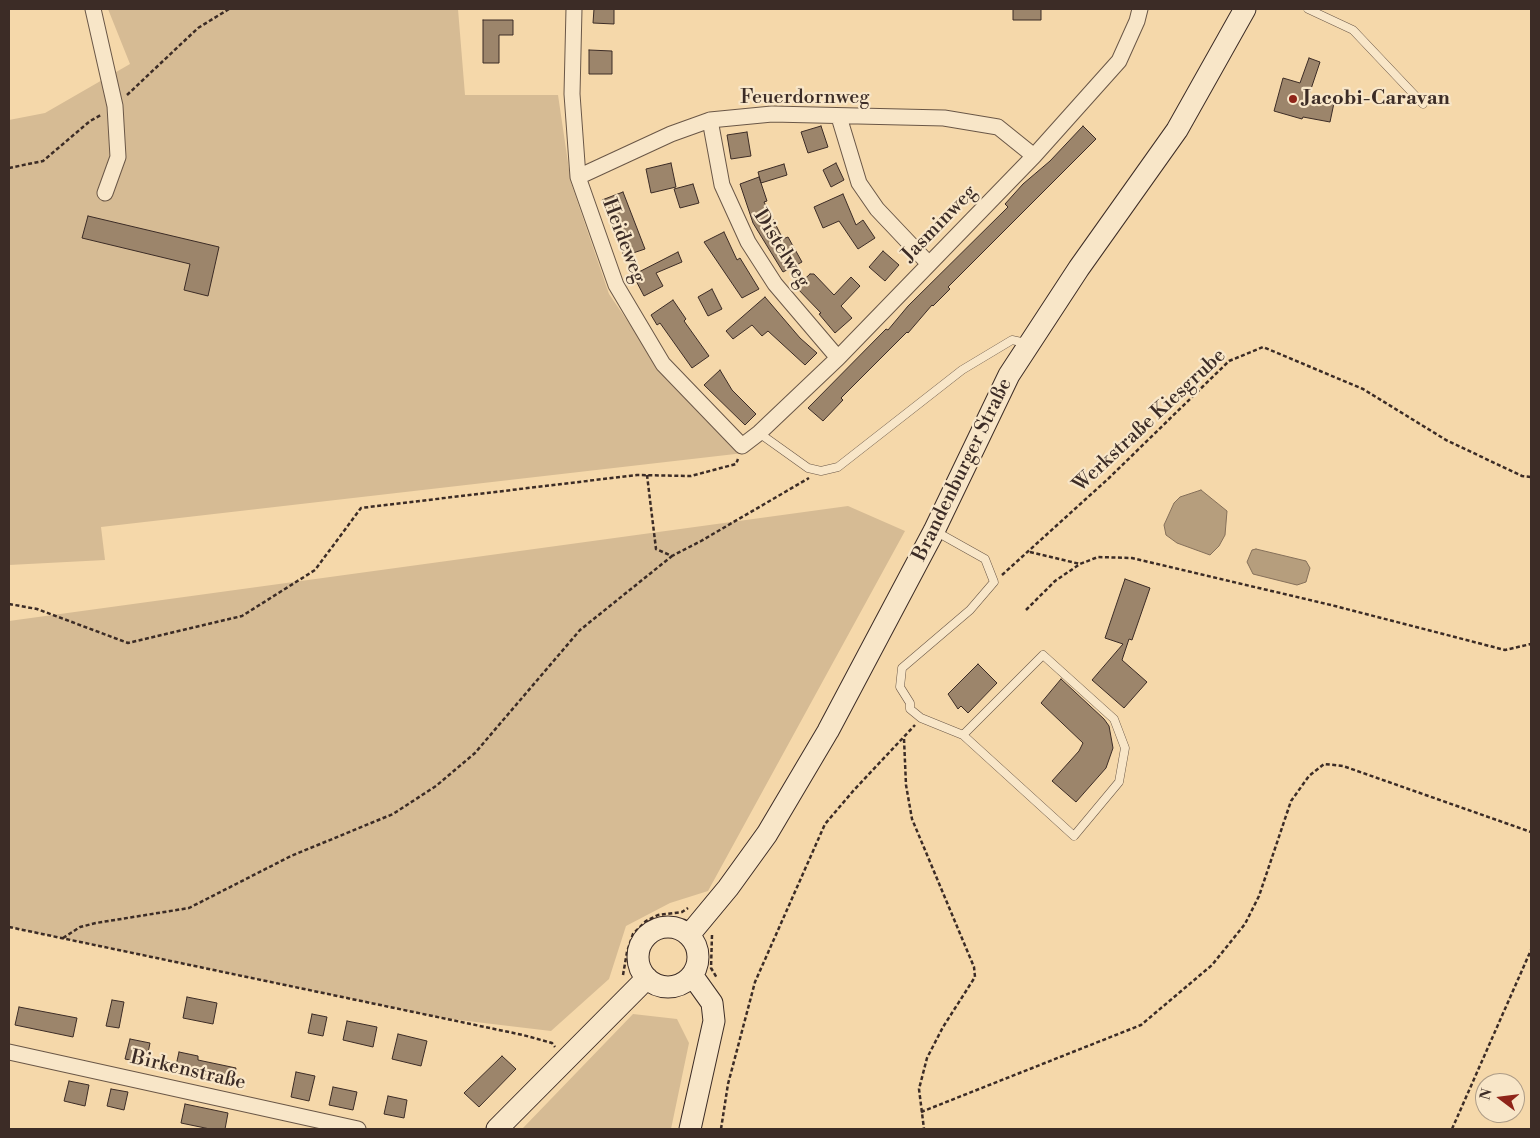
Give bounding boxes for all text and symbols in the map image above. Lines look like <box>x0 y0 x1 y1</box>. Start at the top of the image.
street label: Feuerdornweg <box>740 86 870 110</box>
place label: Jacobi-Caravan <box>1303 87 1450 111</box>
marker: Jacobi-Caravan <box>1287 93 1299 105</box>
street label: Jasminweg <box>898 181 982 267</box>
street label: Heideweg <box>596 195 650 287</box>
street label: Distelweg <box>747 205 815 293</box>
street label: Werkstraße Kiesgrube <box>1069 344 1231 498</box>
street label: Brandenburger Straße <box>908 374 1018 566</box>
street label: Birkenstraße <box>128 1046 248 1096</box>
north arrow <box>1475 1073 1525 1123</box>
text: N <box>1476 1087 1497 1102</box>

